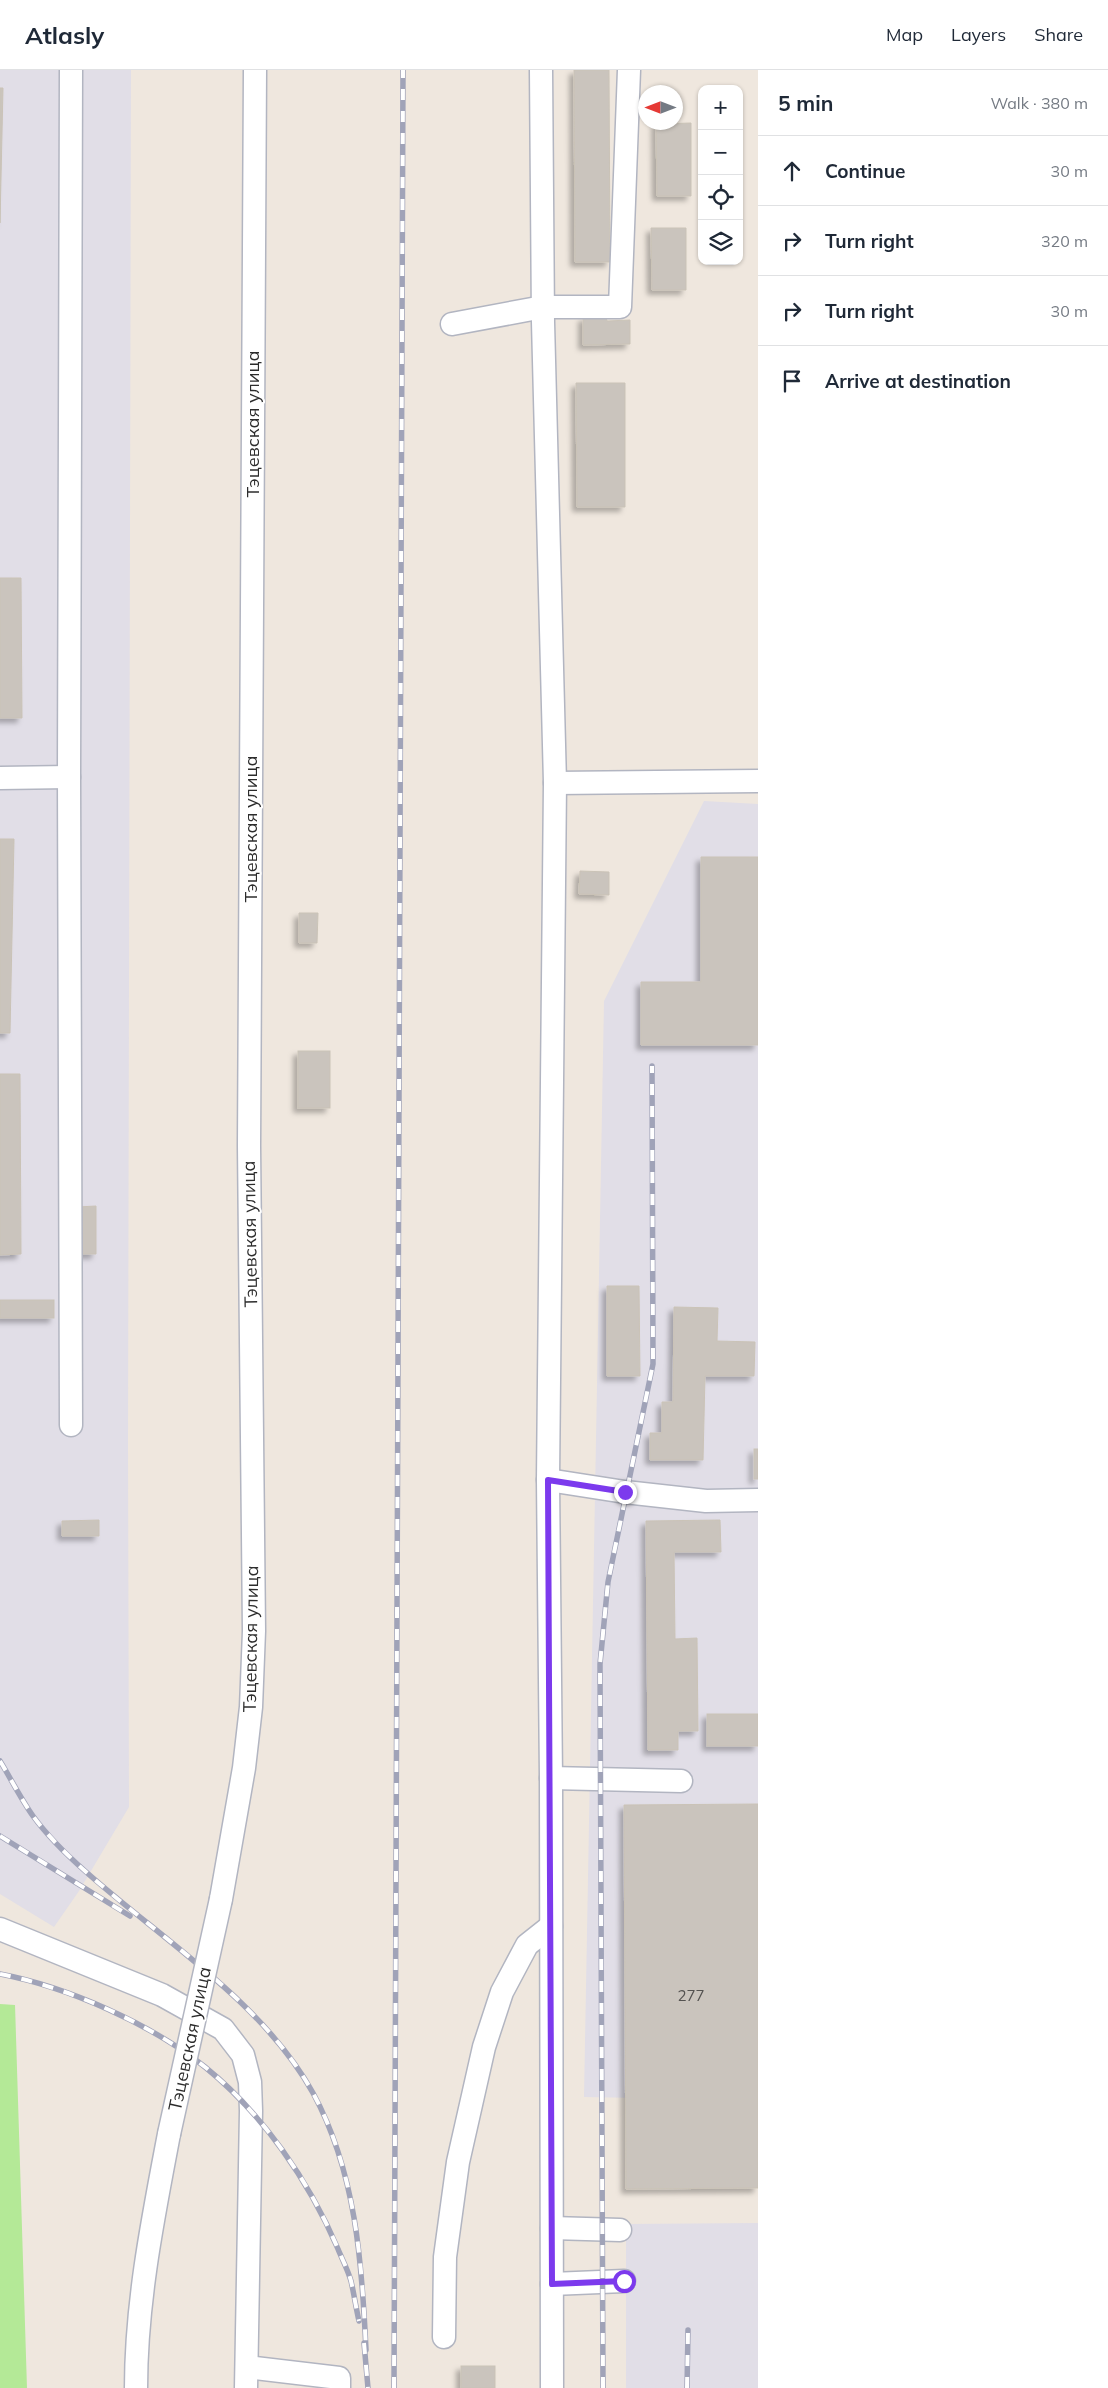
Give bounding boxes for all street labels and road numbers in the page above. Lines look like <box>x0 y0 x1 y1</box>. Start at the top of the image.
street label: Тэцевская улица <box>241 351 264 497</box>
street label: Тэцевская улица <box>239 756 262 902</box>
street label: Тэцевская улица <box>237 1160 262 1308</box>
street label: Тэцевская улица <box>238 1565 263 1713</box>
street label: Тэцевская улица <box>163 1965 216 2113</box>

